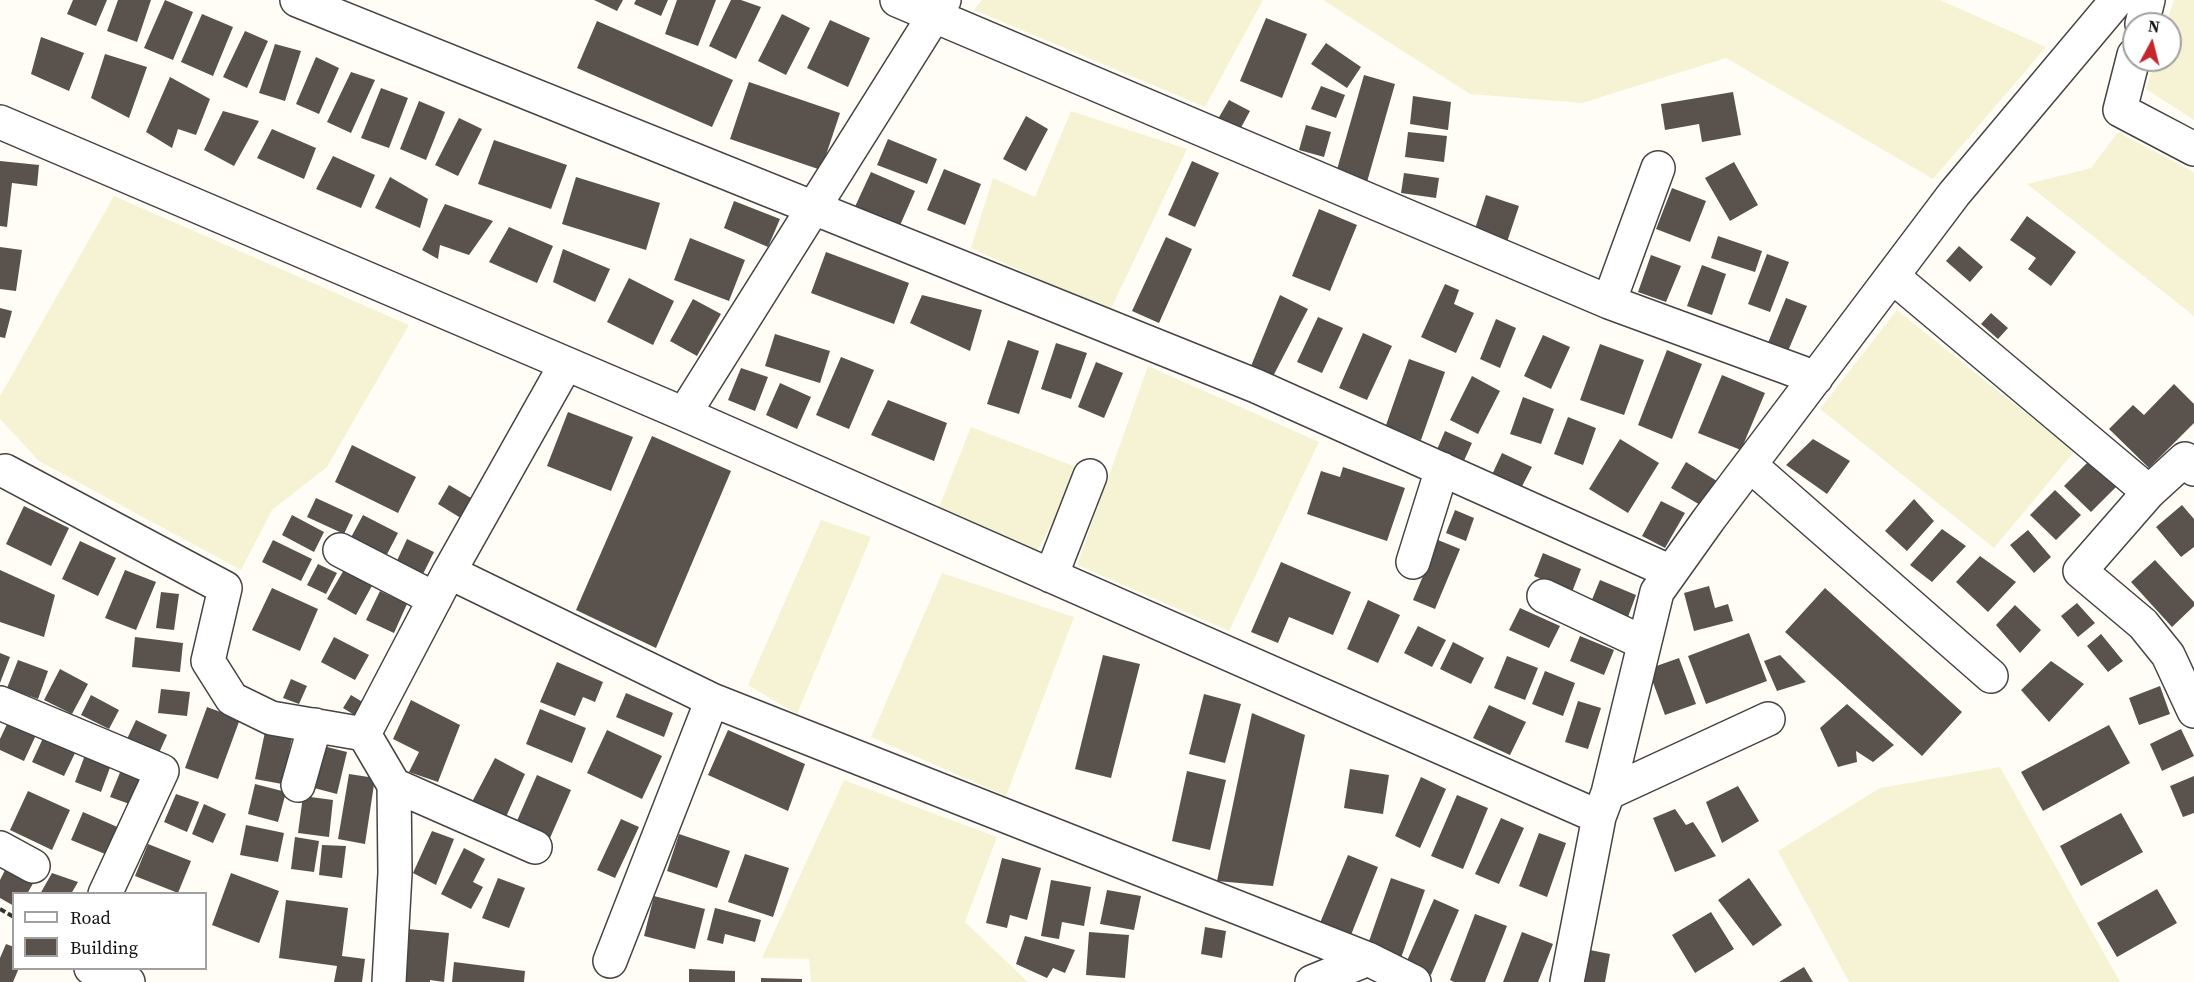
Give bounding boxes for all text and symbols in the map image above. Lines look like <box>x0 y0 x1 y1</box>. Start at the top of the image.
north arrow <box>2122 12 2182 72</box>
text: N <box>2147 14 2161 38</box>
legend <box>12 892 207 970</box>
text: Road <box>70 905 111 930</box>
text: Building <box>70 935 138 960</box>

